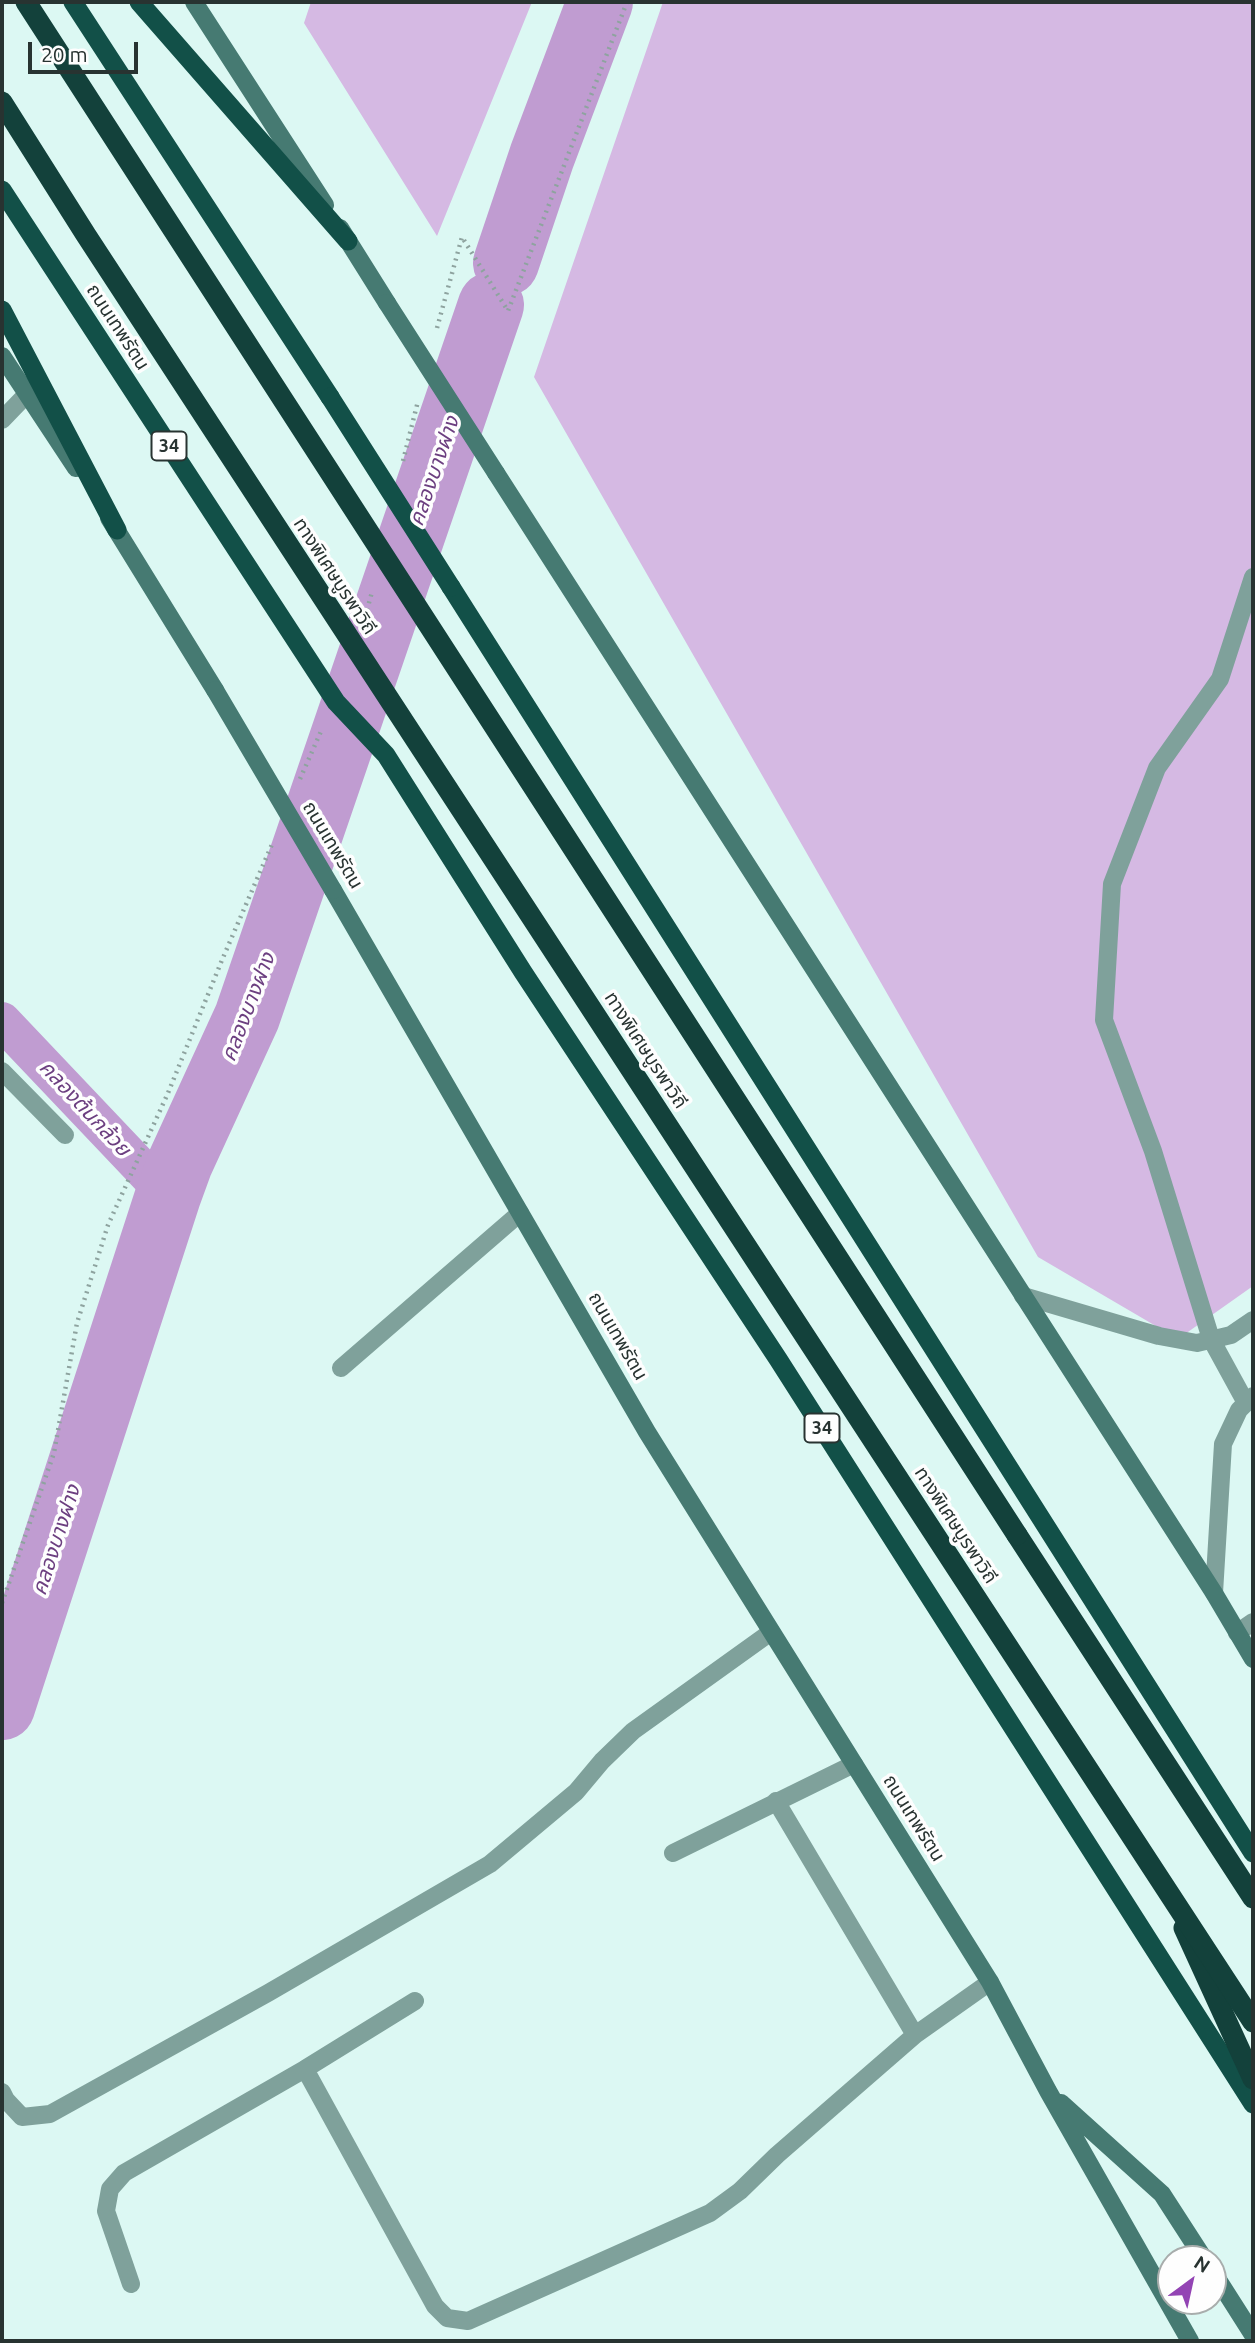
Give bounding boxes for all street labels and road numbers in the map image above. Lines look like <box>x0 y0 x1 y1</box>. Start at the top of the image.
street label: ถนนเทพรัตน <box>82 280 154 374</box>
road number: 34 <box>152 432 186 461</box>
street label: ทางพิเศษบูรพาวิถี <box>289 513 381 639</box>
street label: ถนนเทพรัตน <box>298 797 368 893</box>
street label: ทางพิเศษบูรพาวิถี <box>600 987 692 1113</box>
street label: ถนนเทพรัตน <box>584 1288 652 1384</box>
road number: 34 <box>804 1414 840 1442</box>
street label: ทางพิเศษบูรพาวิถี <box>910 1462 1002 1588</box>
street label: ถนนเทพรัตน <box>878 1770 950 1866</box>

